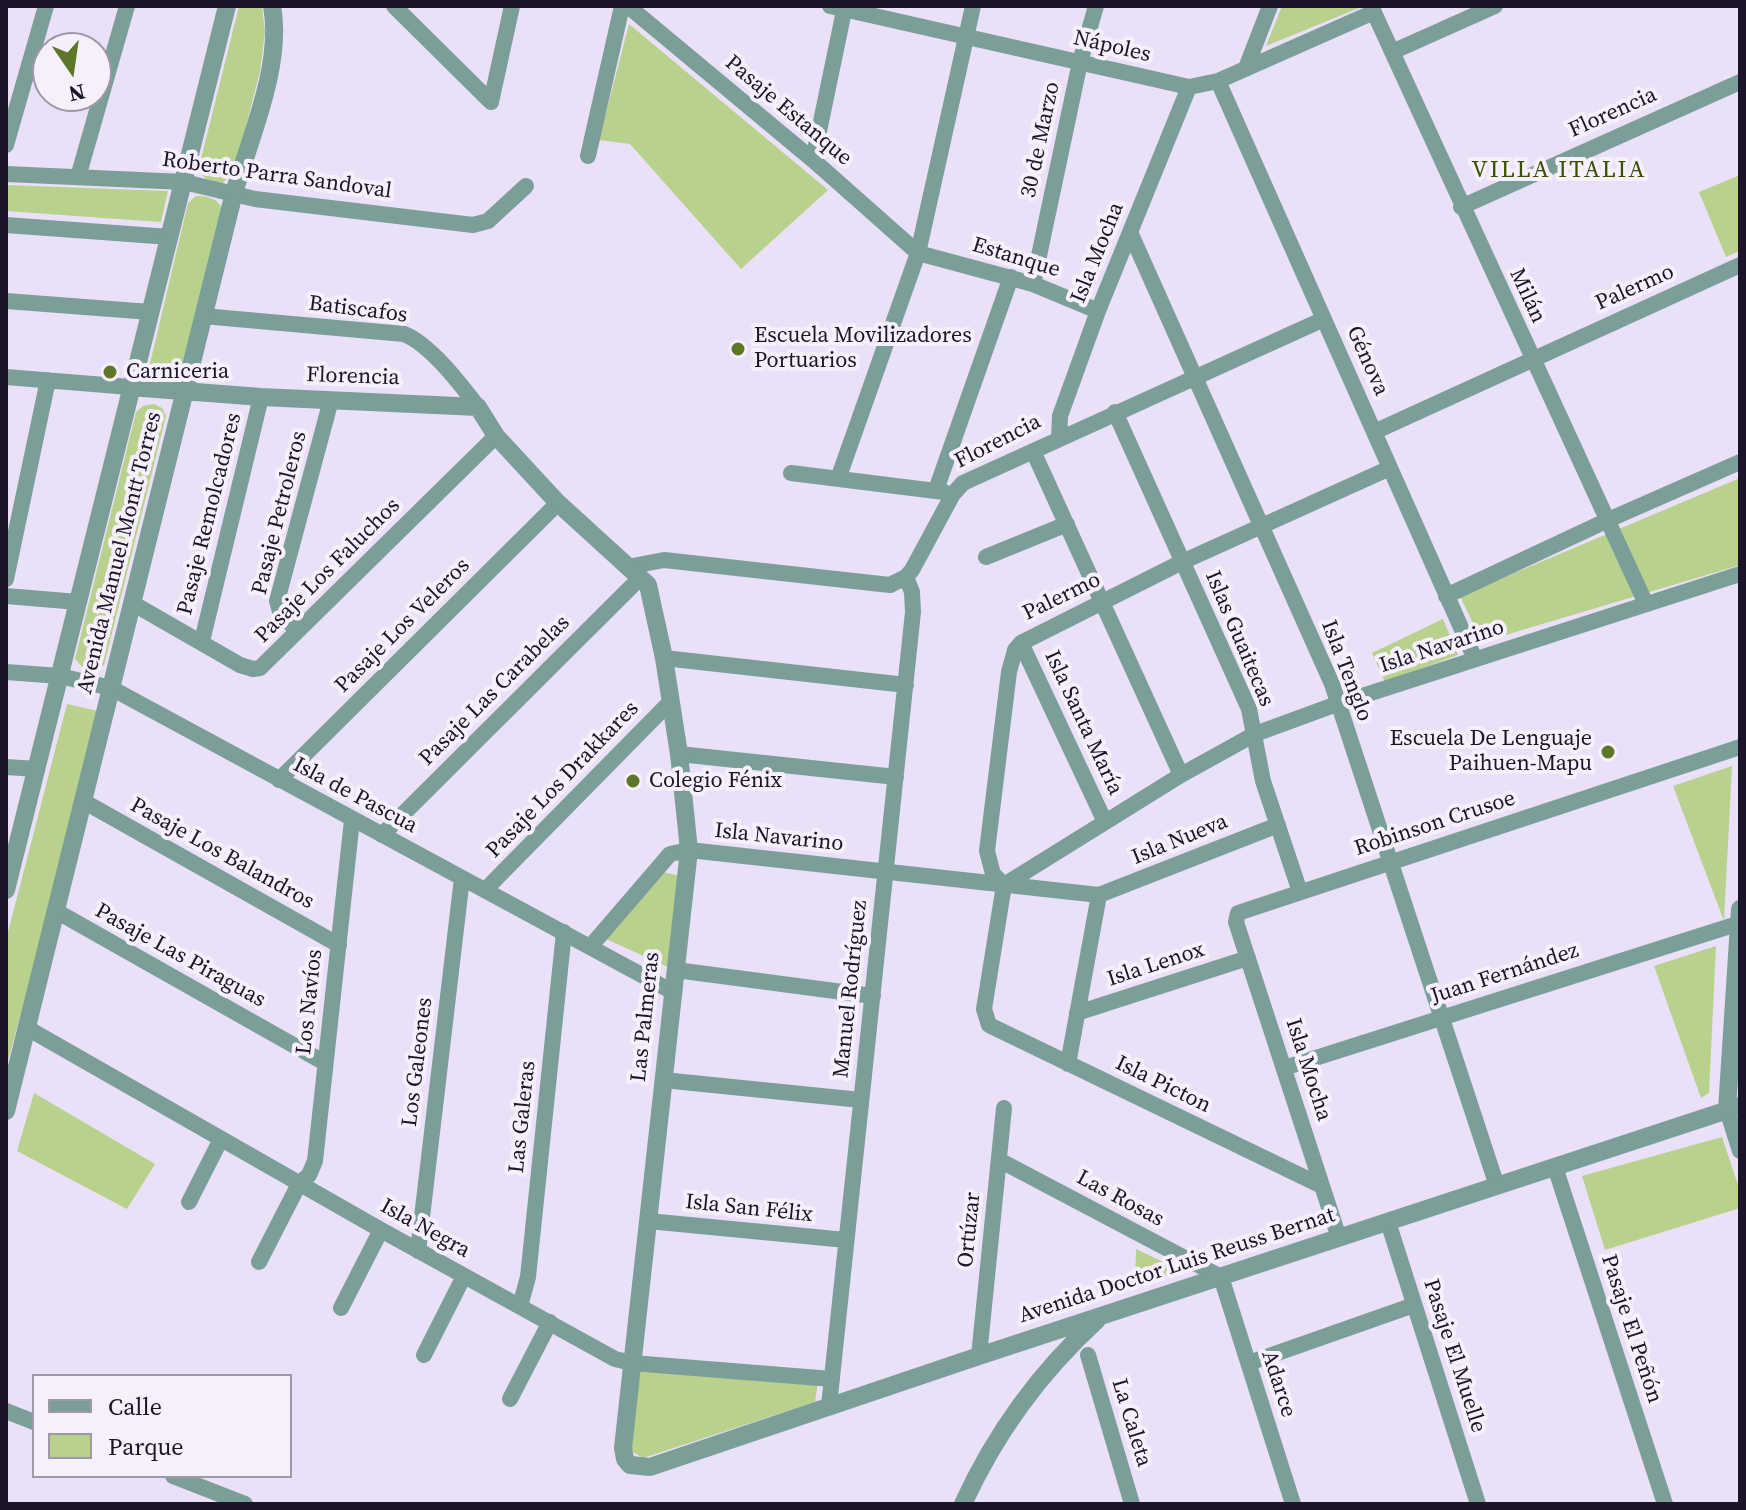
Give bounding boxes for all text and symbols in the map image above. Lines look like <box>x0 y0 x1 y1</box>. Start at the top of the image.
street label: Nápoles <box>1071 25 1153 69</box>
north arrow <box>32 32 112 112</box>
street label: Pasaje Estanque <box>719 50 857 172</box>
text: N <box>66 77 88 110</box>
street label: 30 de Marzo <box>1016 80 1066 200</box>
street label: Florencia <box>1565 82 1661 144</box>
street label: Roberto Parra Sandoval <box>161 147 393 205</box>
district label: VILLA ITALIA <box>1472 157 1646 185</box>
street label: Isla Mocha <box>1066 199 1130 307</box>
street label: Estanque <box>969 232 1063 284</box>
street label: Palermo <box>1592 259 1678 317</box>
street label: Milán <box>1503 265 1551 327</box>
street label: Batiscafos <box>307 291 409 329</box>
street label: Génova <box>1340 322 1394 400</box>
place label: Escuela Movilizadores Portuarios <box>754 323 972 374</box>
marker: Escuela Movilizadores Portuarios <box>729 340 747 358</box>
place label: Carniceria <box>126 359 229 385</box>
street label: Florencia <box>306 362 400 392</box>
marker: Carniceria <box>101 363 119 381</box>
street label: Avenida Manuel Montt Torres <box>72 409 168 697</box>
street label: Florencia <box>950 409 1046 475</box>
street label: Pasaje Remolcadores <box>172 410 248 618</box>
street label: Pasaje Petroleros <box>247 428 313 598</box>
street label: Pasaje Los Faluchos <box>250 493 406 649</box>
street label: Pasaje Los Veleros <box>330 553 476 699</box>
street label: Palermo <box>1019 567 1105 627</box>
street label: Islas Guaitecas <box>1199 567 1279 711</box>
street label: Pasaje Las Carabelas <box>414 610 576 772</box>
street label: Isla Navarino <box>1376 614 1508 680</box>
street label: Isla Tenglo <box>1315 617 1377 725</box>
street label: Isla Santa María <box>1038 647 1128 799</box>
street label: Pasaje Los Drakkares <box>481 696 645 864</box>
place label: Escuela De Lenguaje Paihuen-Mapu <box>1390 726 1592 778</box>
marker: Escuela De Lenguaje Paihuen-Mapu <box>1599 743 1617 761</box>
street label: Isla de Pascua <box>288 752 422 840</box>
place label: Colegio Fénix <box>649 768 782 794</box>
marker: Colegio Fénix <box>624 772 642 790</box>
street label: Robinson Crusoe <box>1351 786 1519 862</box>
street label: Pasaje Los Balandros <box>125 792 319 916</box>
street label: Isla Nueva <box>1128 809 1232 871</box>
street label: Isla Navarino <box>713 818 845 858</box>
street label: Pasaje Las Piraguas <box>90 898 270 1014</box>
street label: Manuel Rodríguez <box>829 899 873 1079</box>
street label: Isla Lenox <box>1104 937 1208 993</box>
street label: Juan Fernández <box>1428 938 1582 1010</box>
street label: Los Navíos <box>291 948 329 1056</box>
street label: Las Palmeras <box>626 951 666 1083</box>
street label: Los Galeones <box>397 996 439 1128</box>
street label: Isla Mocha <box>1279 1015 1337 1125</box>
street label: Isla Picton <box>1111 1051 1215 1119</box>
street label: Las Galeras <box>504 1060 542 1174</box>
street label: Las Rosas <box>1072 1165 1168 1233</box>
street label: Isla San Félix <box>684 1189 814 1229</box>
street label: Ortúzar <box>953 1191 987 1269</box>
street label: Isla Negra <box>376 1194 474 1264</box>
street label: Avenida Doctor Luis Reuss Bernat <box>1016 1202 1338 1330</box>
street label: Pasaje El Peñón <box>1595 1251 1667 1407</box>
street label: Pasaje El Muelle <box>1417 1276 1491 1436</box>
street label: Adarce <box>1255 1347 1301 1421</box>
legend <box>32 1374 292 1478</box>
street label: La Caleta <box>1105 1376 1157 1470</box>
text: Calle <box>108 1390 162 1423</box>
text: Parque <box>108 1430 184 1463</box>

